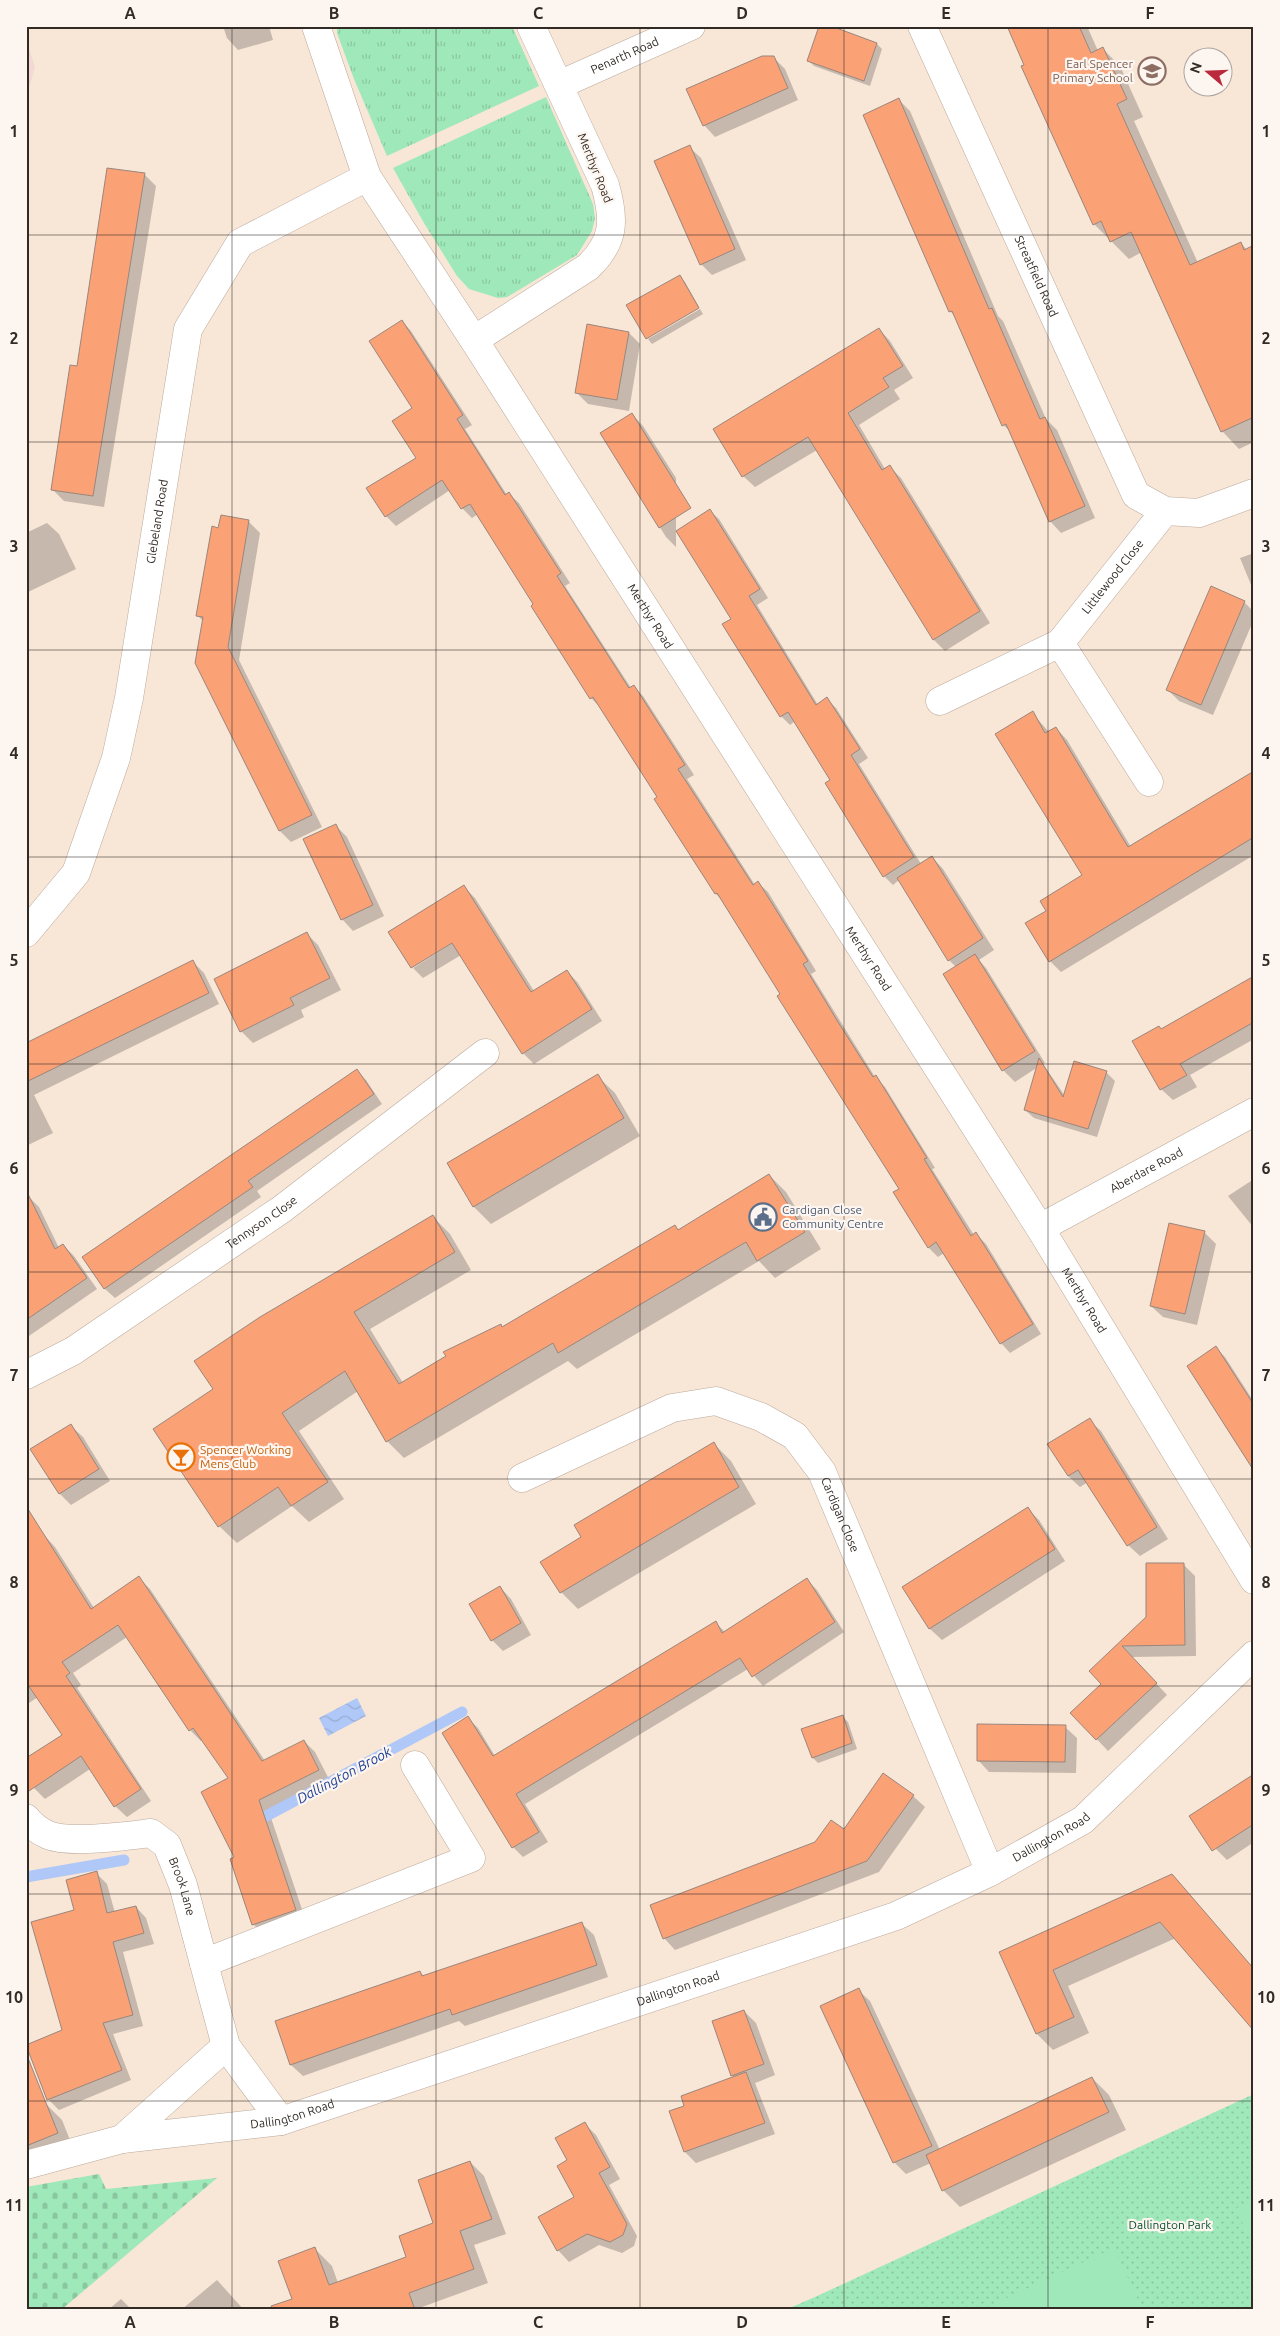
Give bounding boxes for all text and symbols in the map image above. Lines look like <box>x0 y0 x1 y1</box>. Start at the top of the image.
text: A <box>124 4 136 22</box>
text: B <box>329 4 339 22</box>
text: C <box>533 4 543 22</box>
text: D <box>736 4 748 22</box>
text: E <box>941 4 951 22</box>
text: F <box>1146 4 1155 22</box>
street label: Penarth Road <box>588 34 661 76</box>
north arrow <box>1182 48 1232 98</box>
school or university icon: Earl Spencer Primary School <box>1137 56 1167 86</box>
place label: Earl Spencer Primary School <box>1053 57 1133 84</box>
text: N <box>1186 60 1205 75</box>
text: 1 <box>9 122 19 140</box>
text: 1 <box>1261 122 1271 140</box>
street label: Merthyr Road <box>576 131 615 204</box>
street label: Streatfield Road <box>1012 233 1061 319</box>
text: 2 <box>9 329 19 347</box>
text: 2 <box>1261 329 1271 347</box>
street label: Glebeland Road <box>144 478 170 564</box>
text: 3 <box>9 537 19 555</box>
street label: Littlewood Close <box>1079 537 1146 616</box>
text: 3 <box>1261 537 1271 555</box>
street label: Merthyr Road <box>625 581 676 651</box>
text: 4 <box>9 744 19 762</box>
text: 4 <box>1261 744 1271 762</box>
street label: Merthyr Road <box>843 924 894 993</box>
text: 5 <box>9 951 19 969</box>
text: 5 <box>1261 951 1271 969</box>
street label: Aberdare Road <box>1108 1145 1185 1195</box>
text: 6 <box>9 1159 19 1177</box>
text: 6 <box>1261 1159 1271 1177</box>
street label: Tennyson Close <box>223 1193 299 1251</box>
public building icon: Cardigan Close Community Centre <box>748 1202 778 1232</box>
place label: Cardigan Close Community Centre <box>782 1203 884 1230</box>
street label: Merthyr Road <box>1060 1265 1109 1335</box>
text: 7 <box>9 1366 19 1384</box>
text: 7 <box>1261 1366 1271 1384</box>
bar icon: Spencer Working Mens Club <box>166 1442 196 1472</box>
place label: Spencer Working Mens Club <box>200 1443 291 1470</box>
street label: Cardigan Close <box>819 1475 862 1554</box>
text: 8 <box>9 1573 19 1591</box>
text: 8 <box>1261 1573 1271 1591</box>
water label: Dallington Brook <box>294 1743 395 1807</box>
text: 9 <box>9 1781 19 1799</box>
text: 9 <box>1261 1781 1271 1799</box>
street label: Dallington Road <box>1010 1810 1092 1864</box>
street label: Brook Lane <box>167 1855 198 1917</box>
street label: Dallington Road <box>635 1968 721 2008</box>
text: 10 <box>5 1988 23 2006</box>
text: 10 <box>1257 1988 1275 2006</box>
street label: Dallington Road <box>250 2097 336 2130</box>
text: 11 <box>5 2196 23 2214</box>
text: 11 <box>1257 2196 1275 2214</box>
park label: Dallington Park <box>1129 2218 1211 2231</box>
text: A <box>124 2313 136 2331</box>
text: B <box>329 2313 339 2331</box>
text: C <box>533 2313 543 2331</box>
text: D <box>736 2313 748 2331</box>
text: E <box>941 2313 951 2331</box>
text: F <box>1146 2313 1155 2331</box>

